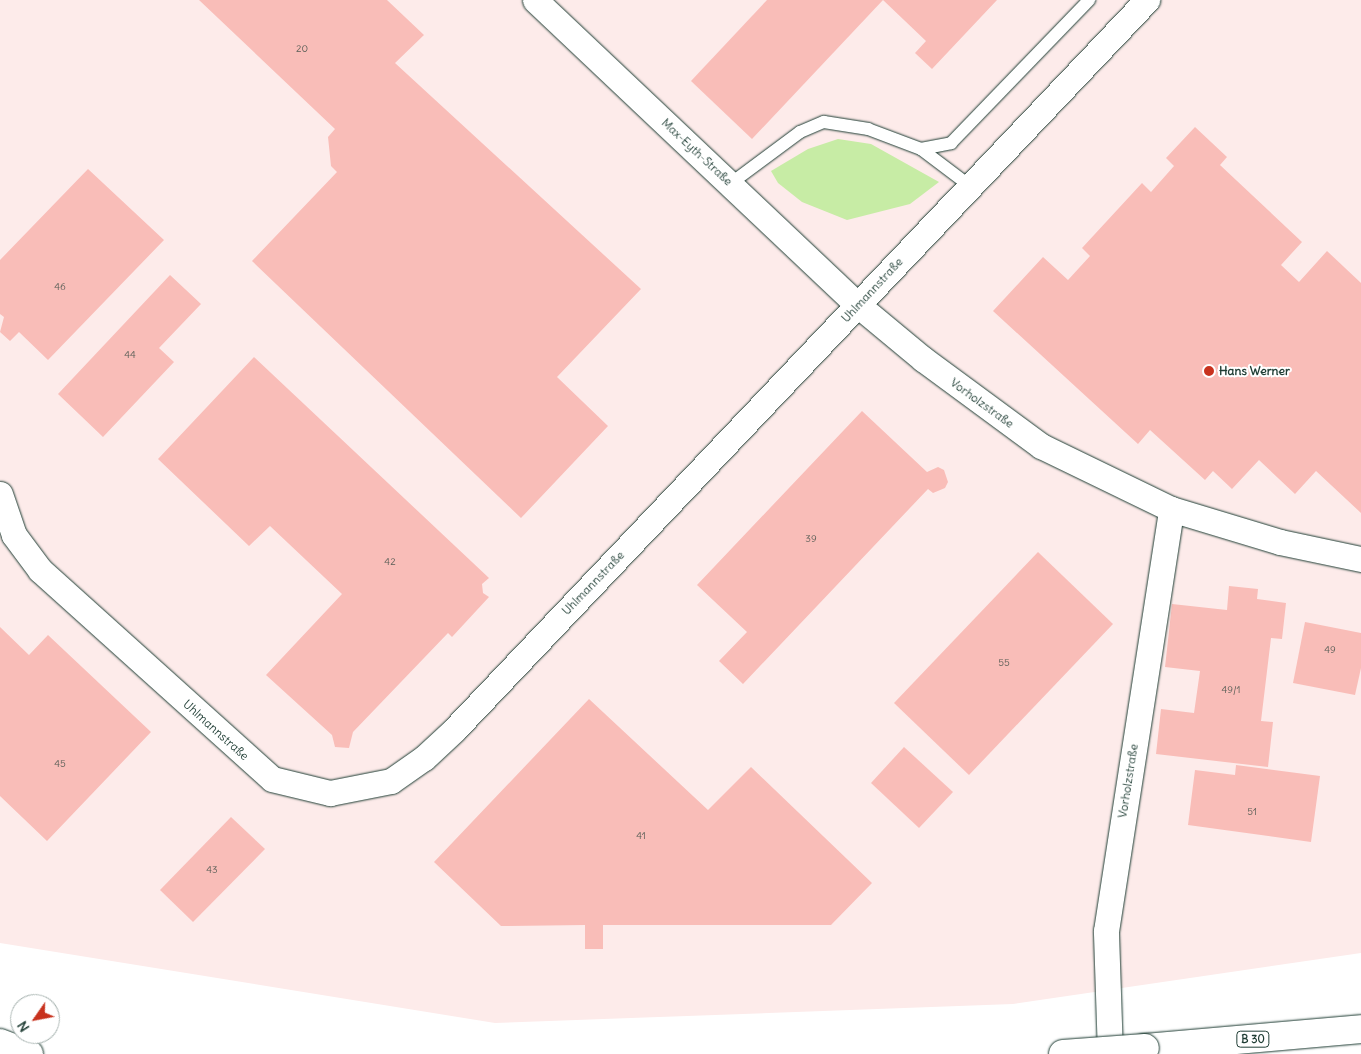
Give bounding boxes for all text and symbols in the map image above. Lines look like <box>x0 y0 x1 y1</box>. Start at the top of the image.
house number: 20 <box>296 43 308 55</box>
street label: Max-Eyth-Straße <box>659 116 735 188</box>
street label: Uhlmannstraße <box>838 255 906 325</box>
house number: 46 <box>54 281 66 293</box>
house number: 44 <box>124 349 136 361</box>
place label: Hans Werner <box>1219 364 1290 378</box>
marker: Hans Werner <box>1203 365 1215 377</box>
street label: Vorholzstraße <box>947 375 1017 431</box>
house number: 39 <box>805 533 817 545</box>
street label: Uhlmannstraße <box>559 548 627 618</box>
house number: 42 <box>384 556 396 568</box>
house number: 49 <box>1324 644 1336 656</box>
house number: 55 <box>998 657 1010 669</box>
house number: 49/1 <box>1222 684 1240 696</box>
street label: Uhlmannstraße <box>180 697 252 763</box>
street label: Vorholzstraße <box>1115 743 1141 819</box>
house number: 45 <box>54 758 66 770</box>
house number: 51 <box>1247 806 1257 818</box>
house number: 41 <box>636 830 646 842</box>
house number: 43 <box>206 864 218 876</box>
north arrow <box>10 994 60 1044</box>
text: N <box>13 1018 33 1036</box>
road number: B 30 <box>1236 1030 1270 1048</box>

